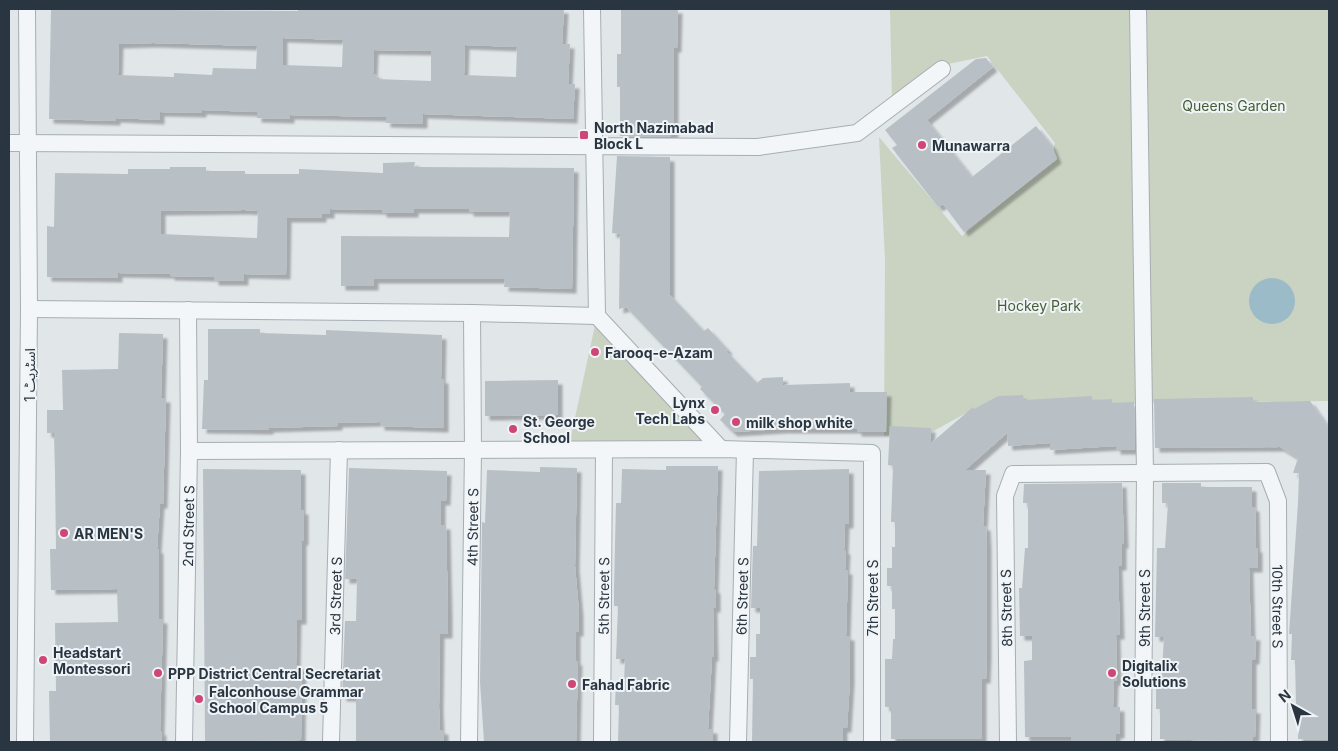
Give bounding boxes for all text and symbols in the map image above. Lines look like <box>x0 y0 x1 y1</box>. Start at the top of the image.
park label: Queens Garden <box>1182 97 1286 114</box>
place label: North Nazimabad Block L <box>594 119 714 152</box>
marker: North Nazimabad Block L <box>578 129 590 141</box>
place label: Munawarra <box>932 137 1010 154</box>
marker: Munawarra <box>916 139 928 151</box>
park label: Hockey Park <box>997 297 1081 314</box>
place label: Farooq-e-Azam <box>605 344 713 361</box>
marker: Farooq-e-Azam <box>589 346 601 358</box>
street label: اسٹریٹ 1 <box>21 348 39 402</box>
place label: Lynx Tech Labs <box>635 394 705 427</box>
marker: Lynx Tech Labs <box>709 404 721 416</box>
place label: St. George School <box>523 413 595 446</box>
place label: milk shop white <box>746 414 853 431</box>
marker: milk shop white <box>730 416 742 428</box>
marker: St. George School <box>507 423 519 435</box>
street label: 2nd Street S <box>179 485 197 567</box>
street label: 4th Street S <box>463 488 481 566</box>
place label: AR MEN'S <box>74 525 143 542</box>
marker: AR MEN'S <box>58 527 70 539</box>
street label: 3rd Street S <box>325 556 345 636</box>
street label: 5th Street S <box>594 557 612 635</box>
street label: 6th Street S <box>732 557 751 635</box>
street label: 7th Street S <box>864 559 881 637</box>
street label: 10th Street S <box>1270 564 1287 649</box>
street label: 8th Street S <box>997 569 1015 647</box>
street label: 9th Street S <box>1136 569 1153 647</box>
place label: Headstart Montessori <box>53 644 131 677</box>
marker: Headstart Montessori <box>37 654 49 666</box>
place label: Digitalix Solutions <box>1122 657 1186 690</box>
place label: PPP District Central Secretariat <box>168 665 381 682</box>
marker: PPP District Central Secretariat <box>152 667 164 679</box>
marker: Digitalix Solutions <box>1106 667 1118 679</box>
place label: Fahad Fabric <box>582 676 670 693</box>
marker: Fahad Fabric <box>566 678 578 690</box>
north arrow <box>1268 681 1318 731</box>
place label: Falconhouse Grammar School Campus 5 <box>209 683 364 716</box>
text: N <box>1275 686 1294 705</box>
marker: Falconhouse Grammar School Campus 5 <box>193 693 205 705</box>

